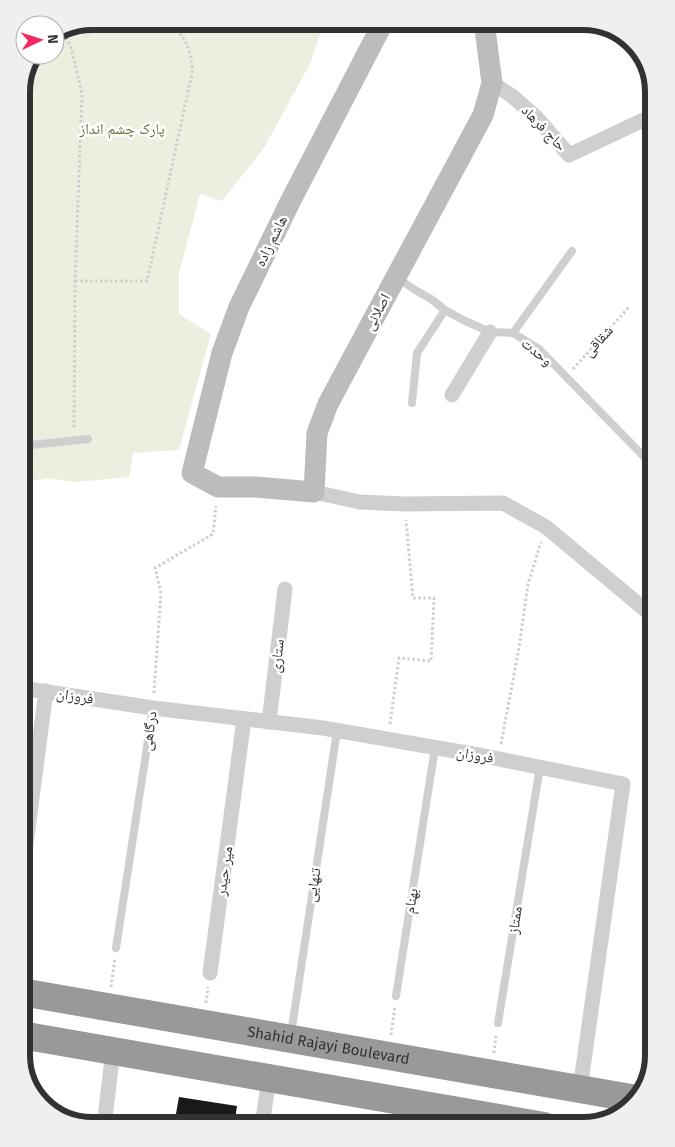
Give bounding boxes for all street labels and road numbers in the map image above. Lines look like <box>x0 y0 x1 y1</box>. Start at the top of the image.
street label: حاج فرهاد <box>517 101 571 156</box>
street label: هاشم زاده <box>251 212 292 270</box>
street label: اصلانی <box>360 291 395 334</box>
street label: شقاقی <box>579 321 618 361</box>
street label: وحدت <box>518 334 556 370</box>
street label: ستاری <box>266 638 289 674</box>
street label: فروزان <box>55 684 95 709</box>
street label: درگاهی <box>137 710 162 752</box>
street label: فروزان <box>455 743 495 768</box>
street label: میر حیدر <box>211 845 236 898</box>
street label: تنهایی <box>301 866 326 904</box>
street label: بهنام <box>400 887 423 915</box>
street label: ممتاز <box>504 905 526 936</box>
street label: Shahid Rajayi Boulevard <box>246 1022 411 1068</box>

